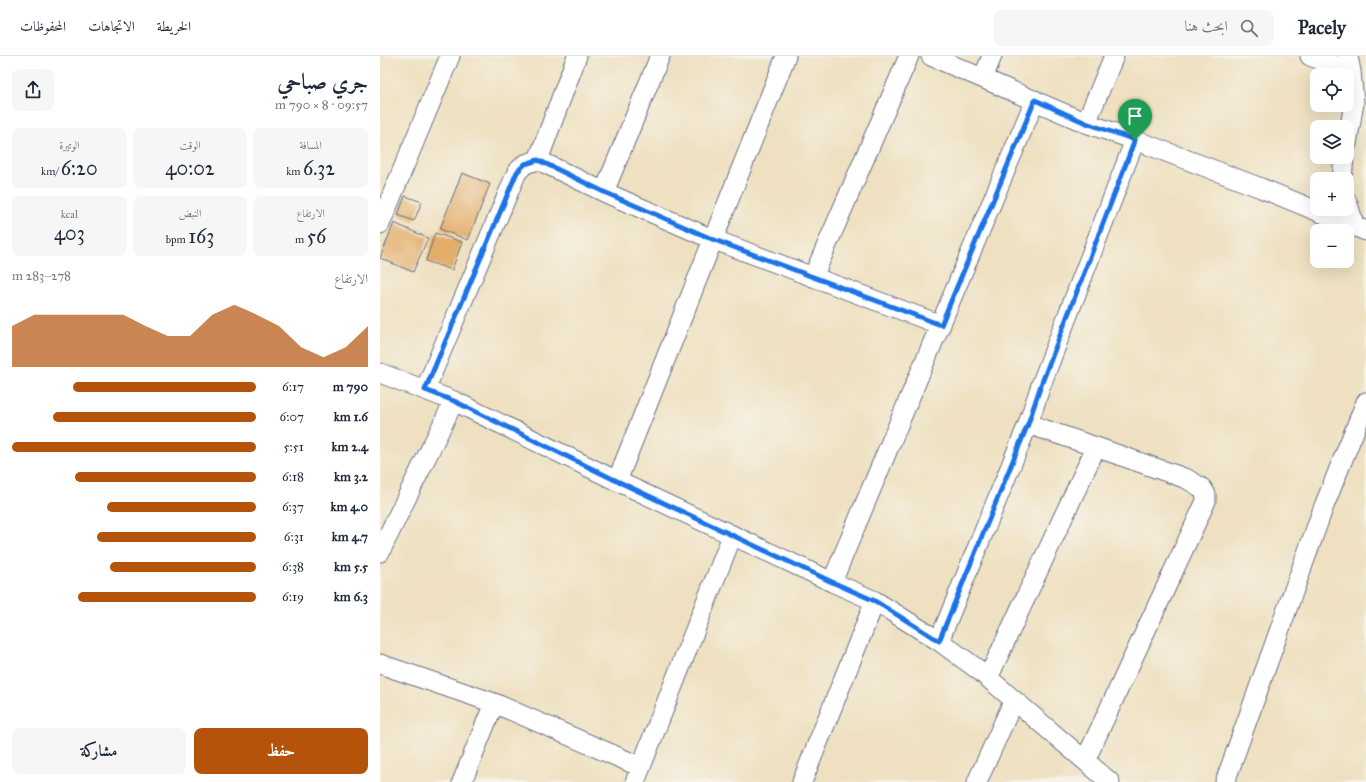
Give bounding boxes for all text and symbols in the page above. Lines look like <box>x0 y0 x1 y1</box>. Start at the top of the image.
search box <box>994 10 1274 46</box>
text: Pacely <box>1298 16 1346 39</box>
text: ابحث هنا <box>1185 17 1228 35</box>
icon: search <box>1238 17 1260 39</box>
text: المحفوظات <box>20 18 66 35</box>
text: الاتجاهات <box>88 18 135 35</box>
text: الخريطة <box>157 18 191 35</box>
text: جري صباحي <box>277 68 368 95</box>
map controls <box>1310 68 1354 268</box>
button: locate <box>1310 68 1354 112</box>
button: share <box>12 69 54 111</box>
text: 09:57 · 8 × 790 m <box>275 97 368 113</box>
pin <box>1118 99 1152 140</box>
icon: arrive <box>1124 105 1146 127</box>
button: layers <box>1310 120 1354 164</box>
text: الوتيرة <box>59 139 79 152</box>
text: الوقت <box>179 139 201 152</box>
text: المسافة <box>299 139 322 152</box>
text: 6:20 <box>61 156 98 180</box>
text: 40:02 <box>165 156 215 180</box>
text: 6.32 <box>303 156 335 180</box>
text: /km <box>41 165 61 178</box>
text: km <box>286 165 303 178</box>
button: + <box>1310 172 1354 216</box>
text: النبض <box>179 207 201 220</box>
text: الارتفاع <box>296 207 325 220</box>
text: kcal <box>61 208 78 221</box>
text: 403 <box>54 221 85 245</box>
text: 163 <box>188 224 214 248</box>
text: 56 <box>307 224 326 248</box>
button: − <box>1310 224 1354 268</box>
text: bpm <box>166 233 188 246</box>
text: m <box>295 233 307 246</box>
text: 278–283 m <box>12 268 71 284</box>
text: الارتفاع <box>334 271 368 287</box>
text: 6:17 <box>282 379 304 395</box>
text: 790 m <box>333 379 368 395</box>
text: 6:07 <box>280 409 304 425</box>
text: 1.6 km <box>334 409 368 425</box>
text: 5:51 <box>284 439 304 455</box>
text: 2.4 km <box>331 439 368 455</box>
text: 6:18 <box>282 469 304 485</box>
text: 3.2 km <box>334 469 368 485</box>
text: 6:37 <box>282 499 304 515</box>
text: 4.0 km <box>330 499 368 515</box>
text: 6:31 <box>284 529 304 545</box>
text: 4.7 km <box>332 529 368 545</box>
text: 6:38 <box>282 559 304 575</box>
text: 5.5 km <box>334 559 368 575</box>
text: 6:19 <box>282 589 304 605</box>
text: 6.3 km <box>334 589 368 605</box>
button: مشاركة <box>12 728 186 774</box>
button: حفظ <box>194 728 368 774</box>

